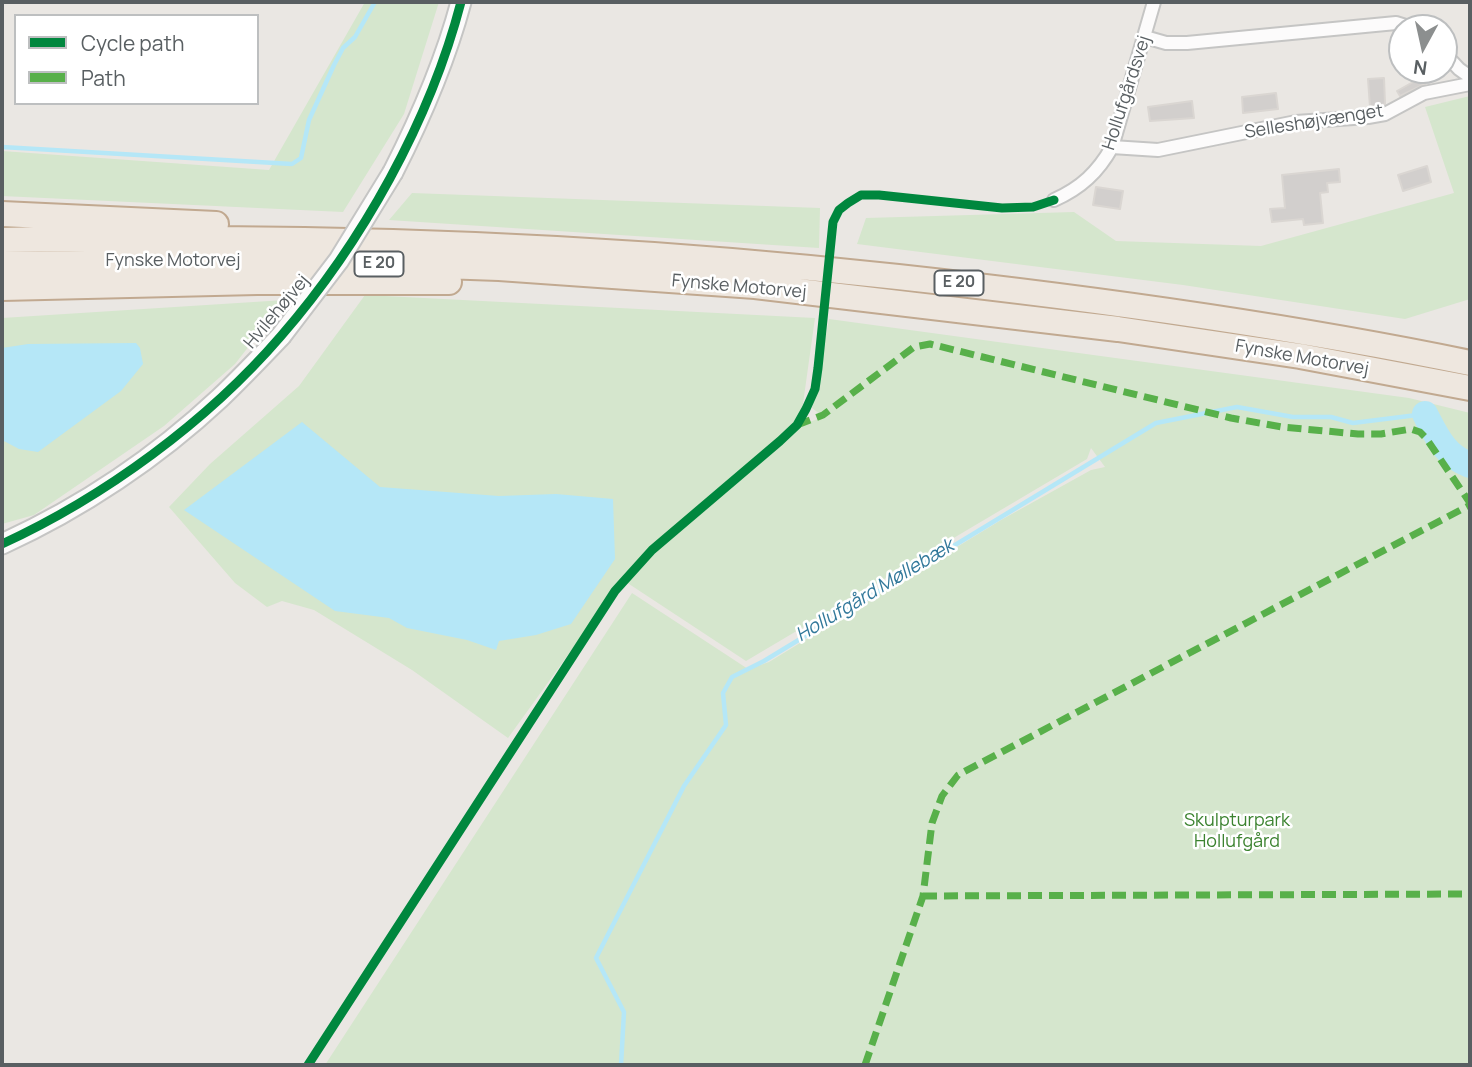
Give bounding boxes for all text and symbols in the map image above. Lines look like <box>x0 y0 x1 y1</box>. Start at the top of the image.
legend <box>14 14 259 105</box>
north arrow <box>1388 14 1458 84</box>
text: Cycle path <box>81 29 184 57</box>
street label: Hollufgårdsvej <box>1098 33 1156 153</box>
text: N <box>1412 54 1429 82</box>
text: Path <box>81 64 126 92</box>
street label: Selleshøjvænget <box>1243 100 1385 144</box>
street label: Fynske Motorvej <box>105 250 241 272</box>
road number: E 20 <box>354 252 404 276</box>
street label: Fynske Motorvej <box>671 270 807 304</box>
road number: E 20 <box>934 270 984 296</box>
street label: Hvilehøjvej <box>240 271 314 353</box>
street label: Fynske Motorvej <box>1234 336 1370 380</box>
water label: Hollufgård Møllebæk <box>792 535 958 647</box>
park label: Skulpturpark Hollufgård <box>1184 810 1290 852</box>

